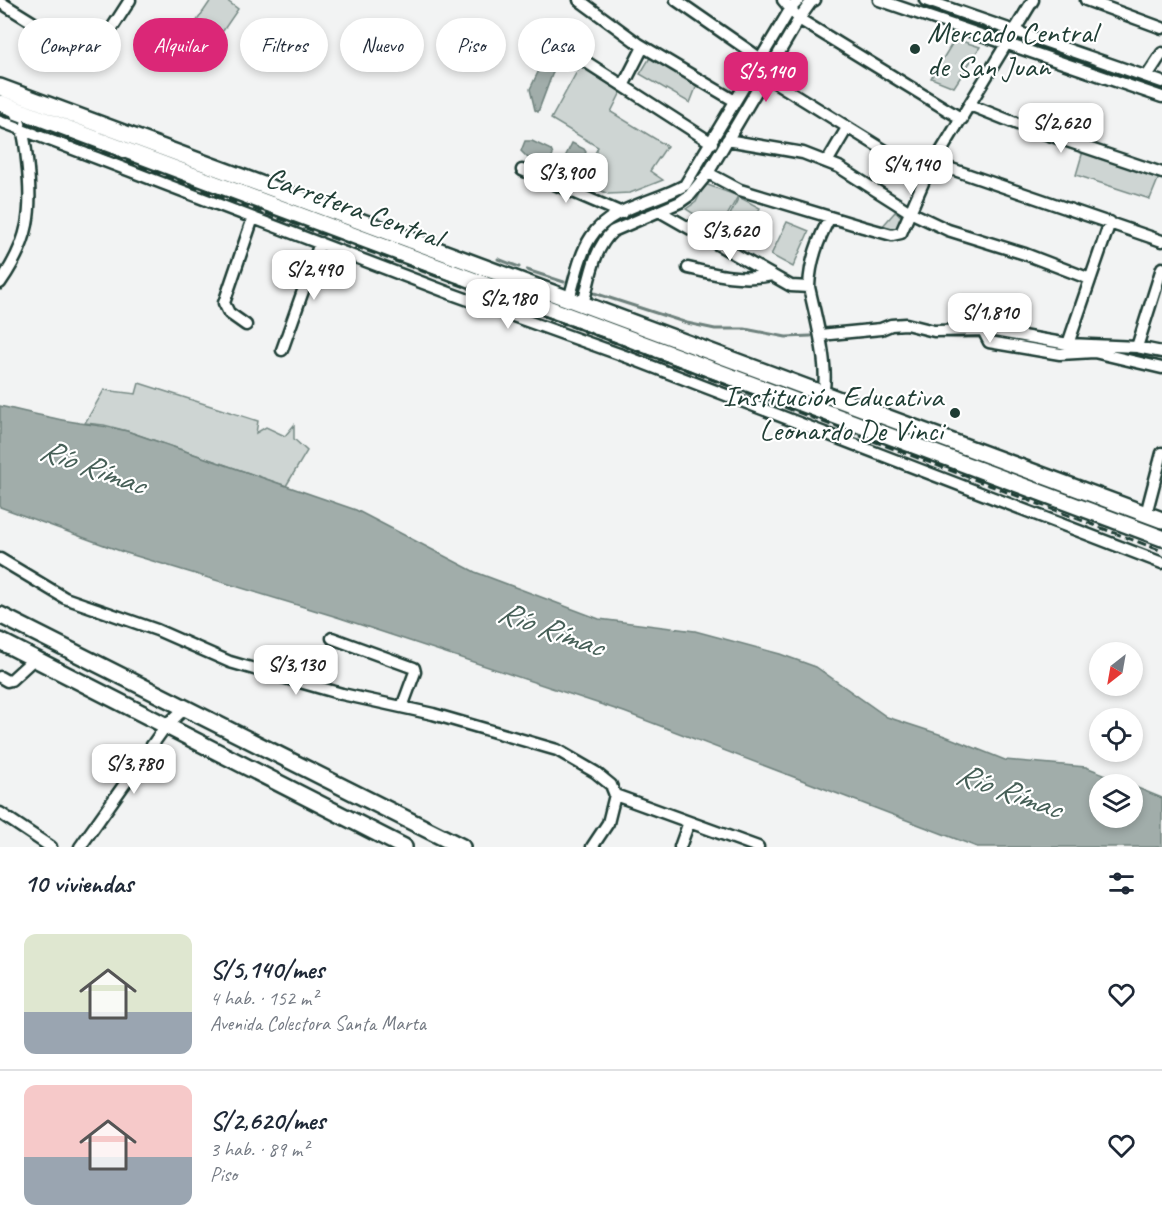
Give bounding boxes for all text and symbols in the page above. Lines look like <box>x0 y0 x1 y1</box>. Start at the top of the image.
place label: Mercado Central de San Juan <box>927 13 1102 85</box>
chip: Comprar <box>18 18 121 72</box>
chip: Alquilar <box>133 18 228 72</box>
chip: Filtros <box>240 18 328 72</box>
chip: Nuevo <box>340 18 424 72</box>
chip: Piso <box>436 18 506 72</box>
chip: Casa <box>518 18 595 72</box>
marker: Mercado Central de San Juan <box>908 42 922 56</box>
pin: S/5,140 <box>711 52 821 103</box>
text: S/5,140 <box>738 59 794 84</box>
pin: S/2,620 <box>1006 103 1116 154</box>
text: S/2,620 <box>1033 110 1089 135</box>
pin: S/4,140 <box>856 145 966 196</box>
text: S/4,140 <box>883 152 939 177</box>
pin: S/3,900 <box>511 153 621 204</box>
street label: Carretera Central <box>261 158 452 258</box>
text: S/3,900 <box>538 160 594 185</box>
pin: S/3,620 <box>675 211 785 262</box>
text: S/3,620 <box>702 218 758 243</box>
pin: S/2,490 <box>259 250 369 301</box>
text: S/2,490 <box>286 257 342 282</box>
pin: S/2,180 <box>453 279 563 330</box>
text: S/2,180 <box>480 286 536 311</box>
pin: S/1,810 <box>935 293 1045 344</box>
text: S/1,810 <box>962 300 1018 325</box>
place label: Institución Educativa Leonardo De Vinci <box>723 377 946 449</box>
marker: Institución Educativa Leonardo De Vinci <box>948 406 962 420</box>
water label: Río Rímac <box>35 429 154 506</box>
water label: Río Rímac <box>493 591 612 668</box>
north arrow <box>1089 642 1143 696</box>
map controls <box>1089 642 1143 828</box>
pin: S/3,130 <box>241 645 351 696</box>
text: S/3,130 <box>268 652 324 677</box>
button: locate <box>1089 708 1143 762</box>
pin: S/3,780 <box>79 744 189 795</box>
text: S/3,780 <box>106 751 162 776</box>
water label: Río Rímac <box>951 753 1070 830</box>
button: layers <box>1089 774 1143 828</box>
text: 10 viviendas <box>24 867 133 900</box>
icon: filters <box>1105 867 1138 900</box>
text: S/5,140/mes <box>210 953 324 986</box>
icon: home <box>72 958 144 1030</box>
icon: heart <box>1105 978 1138 1011</box>
text: 4 hab. · 152 m² <box>210 986 317 1011</box>
text: Avenida Colectora Santa Marta <box>210 1011 426 1036</box>
text: S/2,620/mes <box>210 1104 325 1137</box>
icon: home <box>72 1109 144 1181</box>
icon: heart <box>1105 1129 1138 1162</box>
text: 3 hab. · 89 m² <box>210 1137 308 1162</box>
text: Piso <box>210 1162 237 1187</box>

